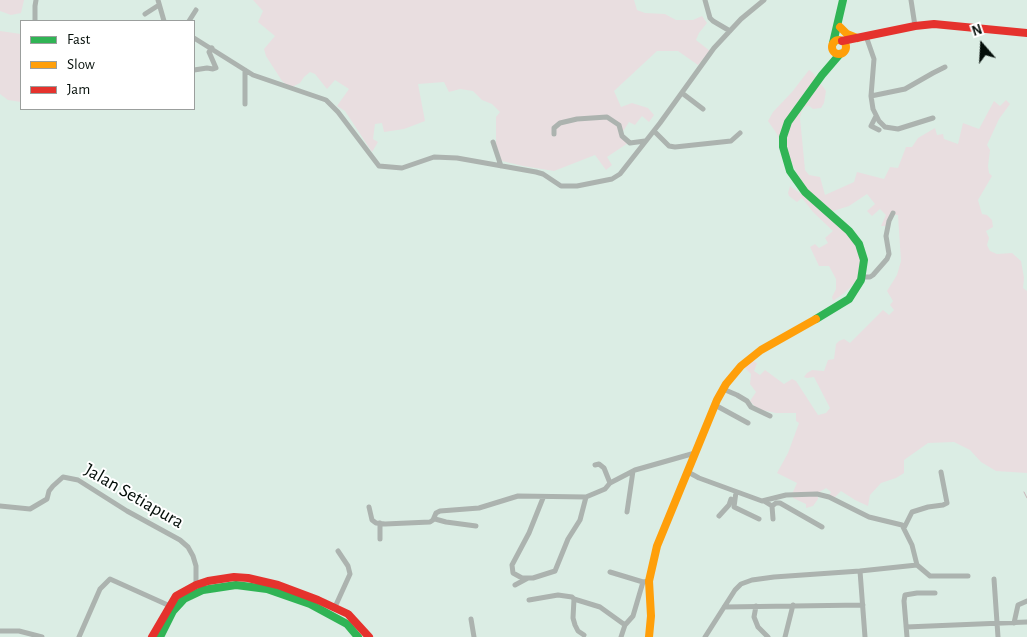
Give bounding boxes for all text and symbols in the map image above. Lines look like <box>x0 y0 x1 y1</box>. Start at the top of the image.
legend <box>20 20 195 110</box>
north arrow <box>957 20 1007 70</box>
text: N <box>970 23 984 39</box>
text: Fast <box>67 32 90 47</box>
text: Slow <box>67 57 95 72</box>
text: Jam <box>67 82 90 97</box>
street label: Jalan Setiapura <box>80 458 188 534</box>

